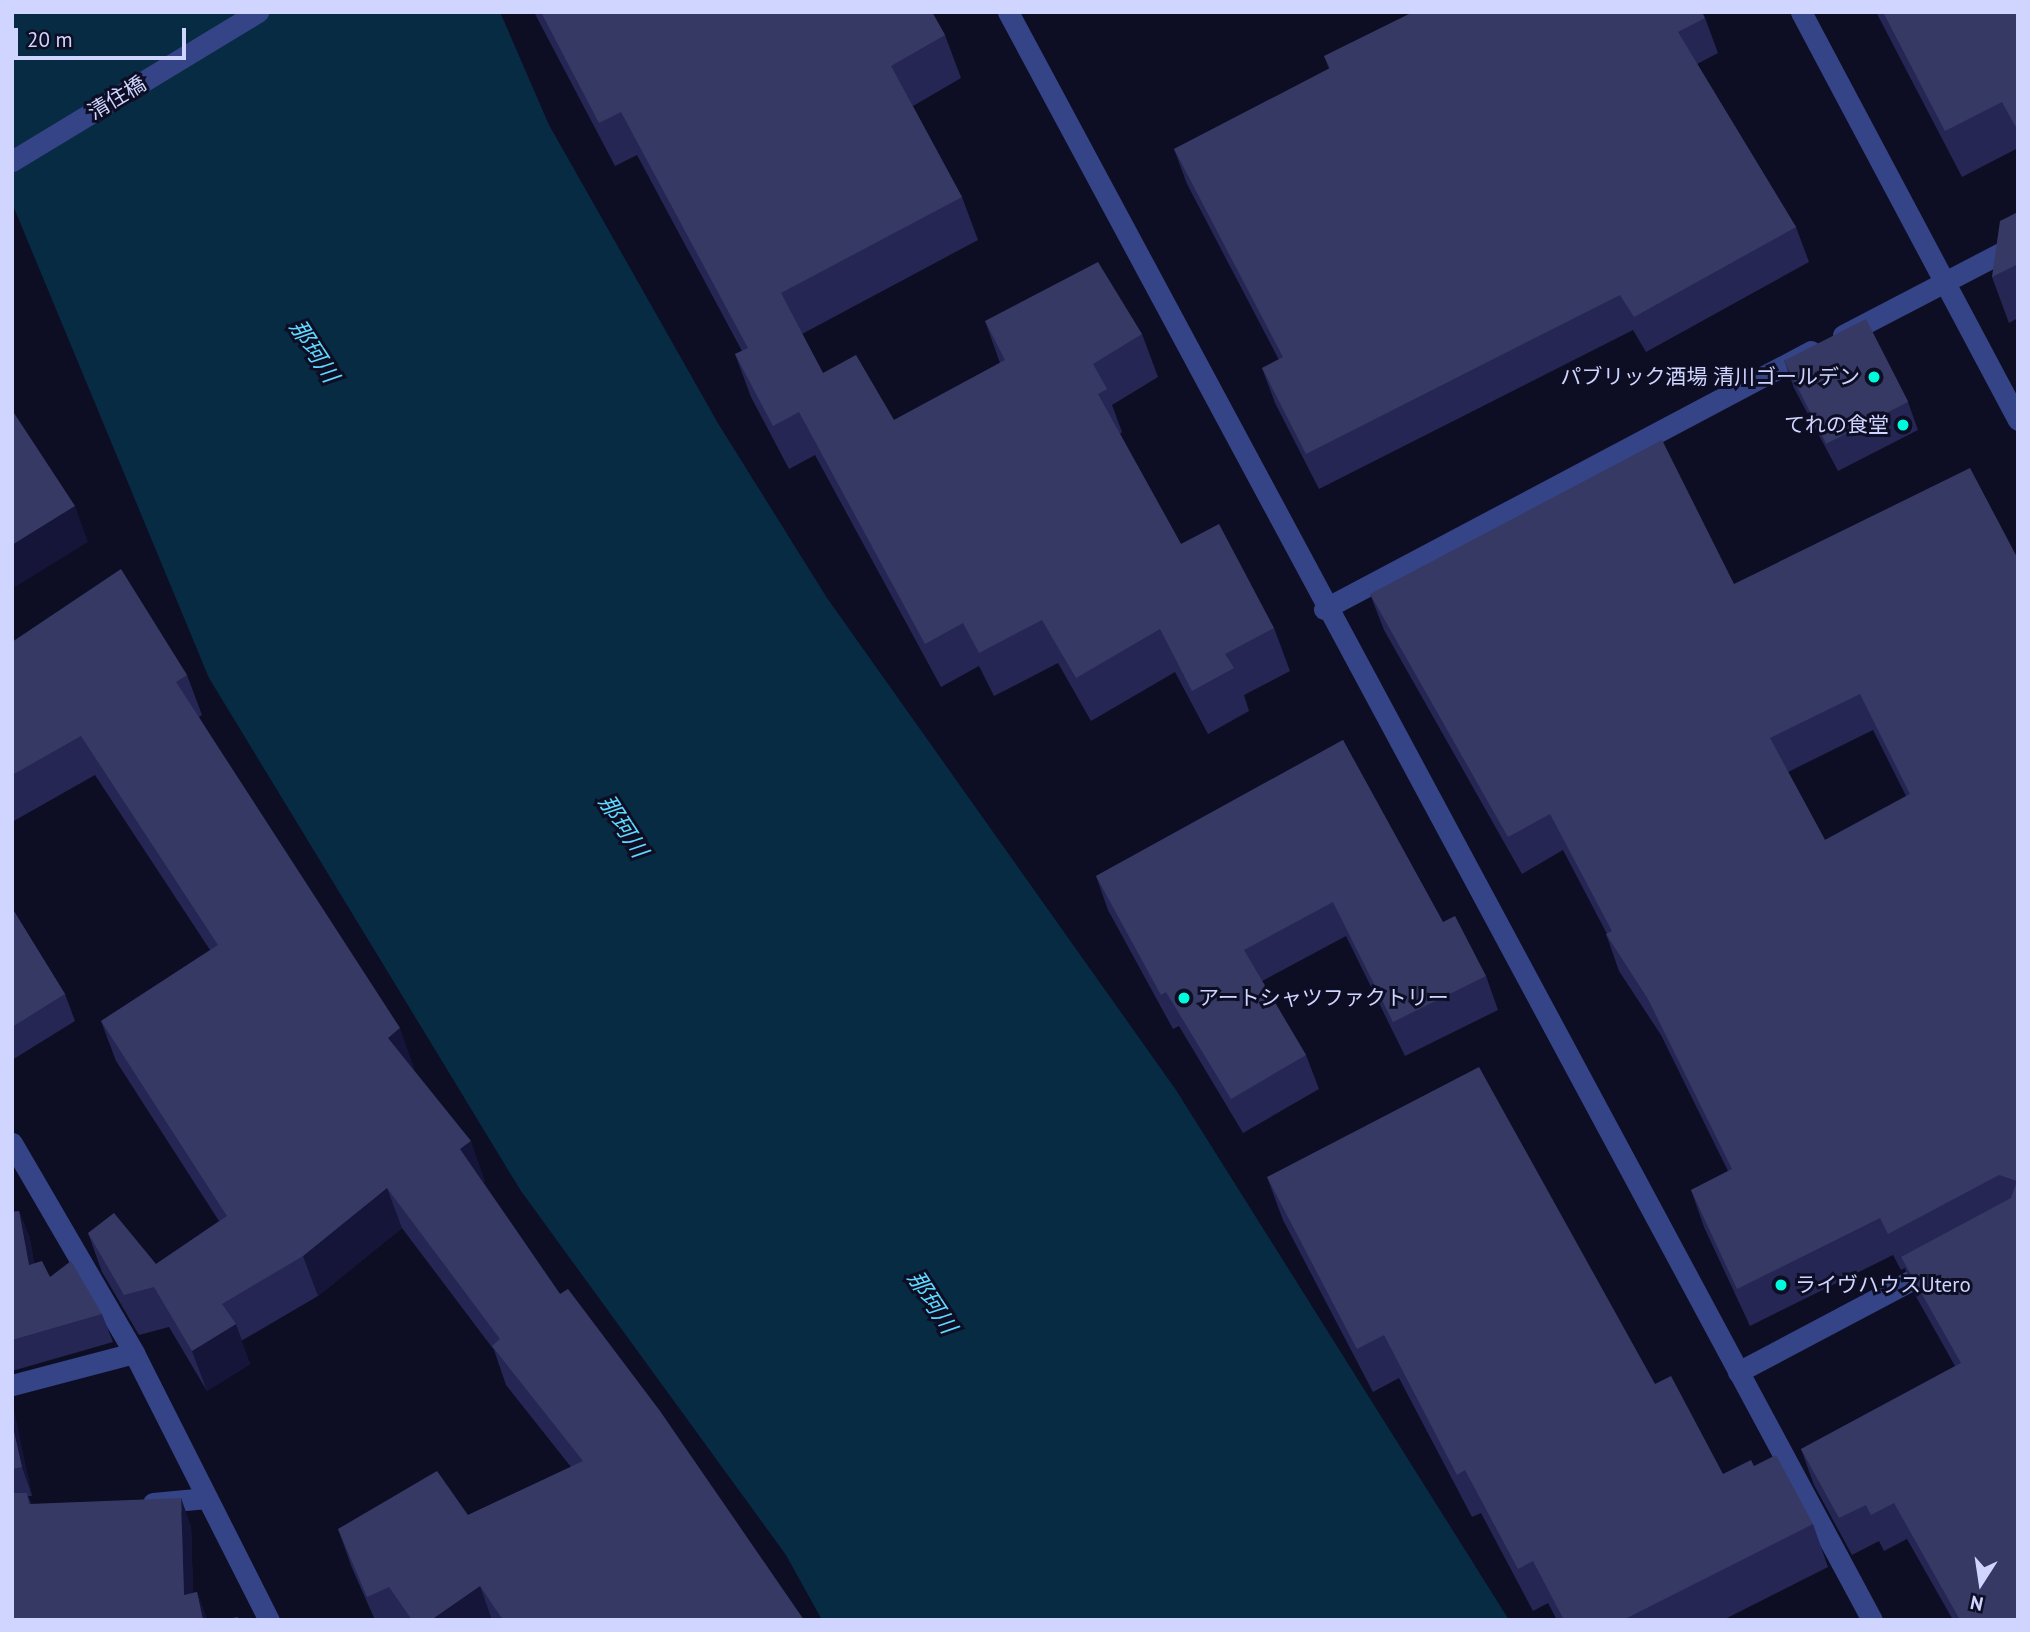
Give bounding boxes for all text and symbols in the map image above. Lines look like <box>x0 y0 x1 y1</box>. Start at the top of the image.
scale bar <box>18 14 189 58</box>
text: 20 m <box>27 26 73 53</box>
street label: 清住橋 <box>84 71 150 125</box>
water label: 那珂川 <box>284 315 344 387</box>
place label: パブリック酒場 清川ゴールデン <box>1560 364 1860 390</box>
marker: パブリック酒場 清川ゴールデン <box>1866 369 1882 385</box>
place label: てれの食堂 <box>1784 412 1889 438</box>
marker: てれの食堂 <box>1895 417 1911 433</box>
water label: 那珂川 <box>593 790 653 862</box>
place label: アートシャツファクトリー <box>1198 985 1449 1011</box>
marker: アートシャツファクトリー <box>1176 990 1192 1006</box>
water label: 那珂川 <box>902 1266 962 1338</box>
place label: ライヴハウスUtero <box>1795 1272 1971 1298</box>
marker: ライヴハウスUtero <box>1773 1277 1789 1293</box>
north arrow <box>1946 1548 2016 1618</box>
text: N <box>1968 1591 1985 1617</box>

